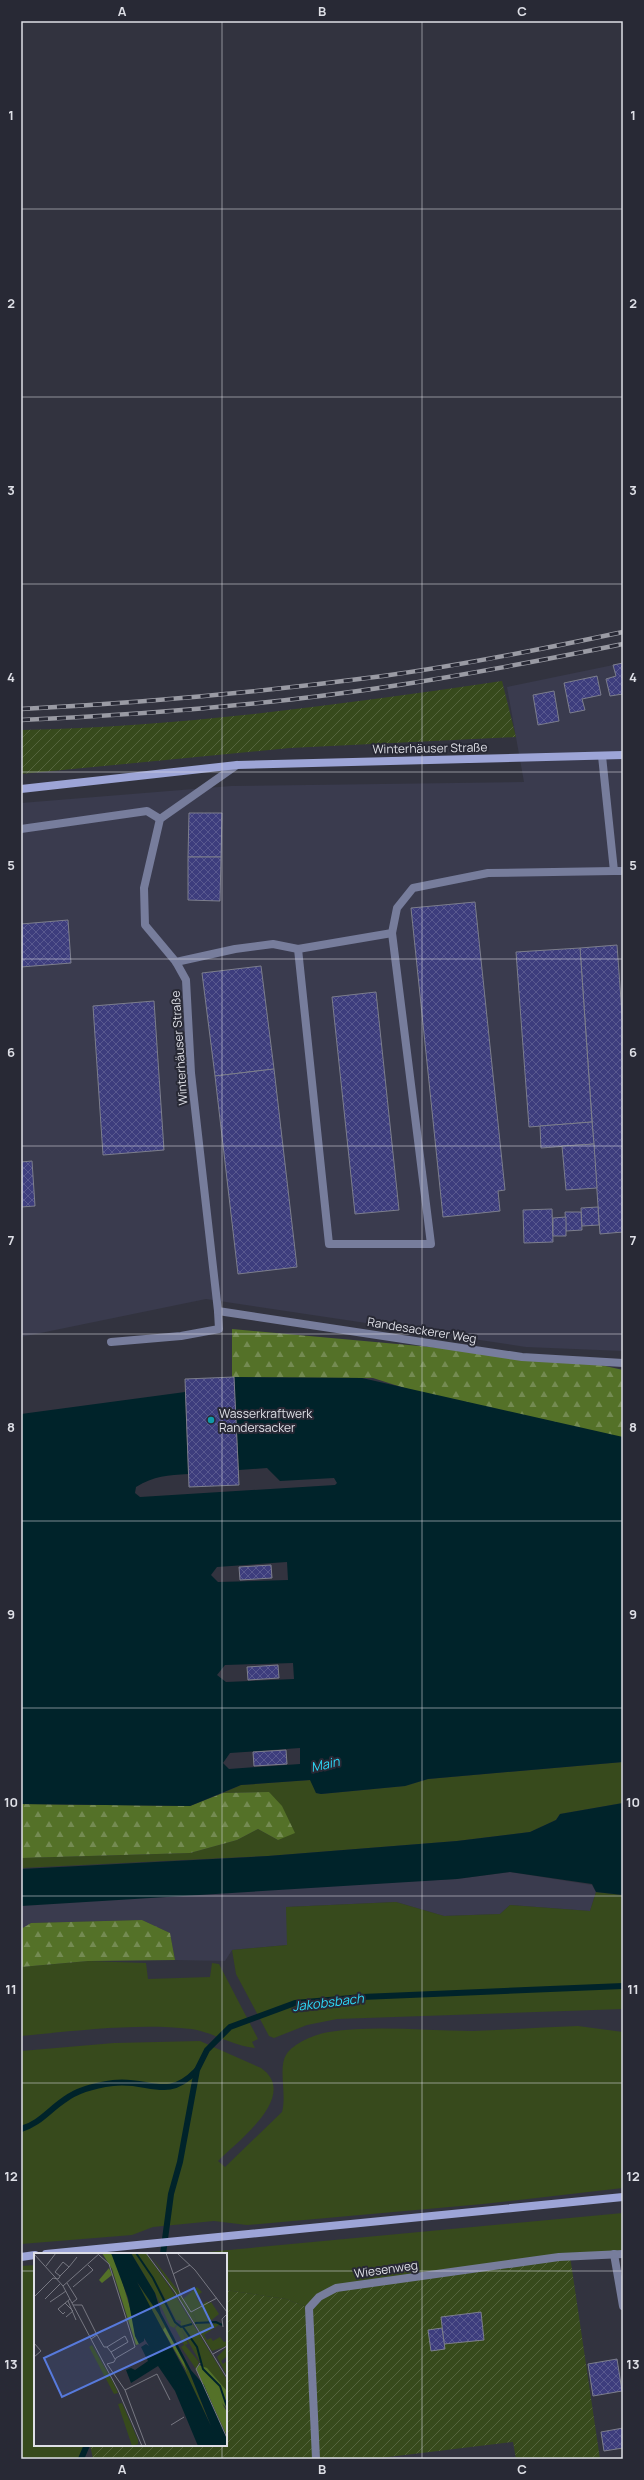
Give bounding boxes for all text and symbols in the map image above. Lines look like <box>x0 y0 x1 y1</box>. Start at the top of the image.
text: A <box>118 2 127 20</box>
text: B <box>318 2 326 20</box>
text: C <box>517 2 527 20</box>
text: 1 <box>8 106 14 124</box>
text: 1 <box>630 106 636 124</box>
text: 2 <box>7 294 15 312</box>
text: 2 <box>629 294 637 312</box>
text: 3 <box>7 481 15 499</box>
text: 3 <box>629 481 637 499</box>
text: 4 <box>7 668 15 686</box>
text: 4 <box>629 668 637 686</box>
street label: Winterhäuser Straße <box>372 738 488 758</box>
text: 5 <box>7 856 15 874</box>
text: 5 <box>629 856 637 874</box>
street label: Winterhäuser Straße <box>167 990 191 1106</box>
text: 6 <box>7 1043 15 1061</box>
text: 6 <box>629 1043 637 1061</box>
text: 7 <box>8 1231 15 1249</box>
text: 7 <box>630 1231 637 1249</box>
street label: Randesackerer Weg <box>366 1313 478 1347</box>
place label: Wasserkraftwerk Randersacker <box>219 1405 313 1436</box>
marker: Wasserkraftwerk Randersacker <box>206 1415 216 1425</box>
text: 8 <box>7 1418 15 1436</box>
text: 8 <box>629 1418 637 1436</box>
text: 9 <box>7 1605 15 1623</box>
text: 9 <box>629 1605 637 1623</box>
water label: Main <box>309 1752 342 1776</box>
text: 10 <box>4 1793 18 1811</box>
text: 10 <box>626 1793 640 1811</box>
text: 11 <box>5 1980 17 1998</box>
text: 11 <box>627 1980 639 1998</box>
water label: Jakobsbach <box>291 1989 366 2015</box>
text: 12 <box>4 2167 18 2185</box>
text: 12 <box>626 2167 640 2185</box>
inset map <box>34 2253 227 2446</box>
street label: Wiesenweg <box>353 2256 419 2282</box>
text: 13 <box>4 2355 18 2373</box>
text: 13 <box>626 2355 640 2373</box>
text: A <box>118 2460 127 2478</box>
text: B <box>318 2460 326 2478</box>
text: C <box>517 2460 527 2478</box>

